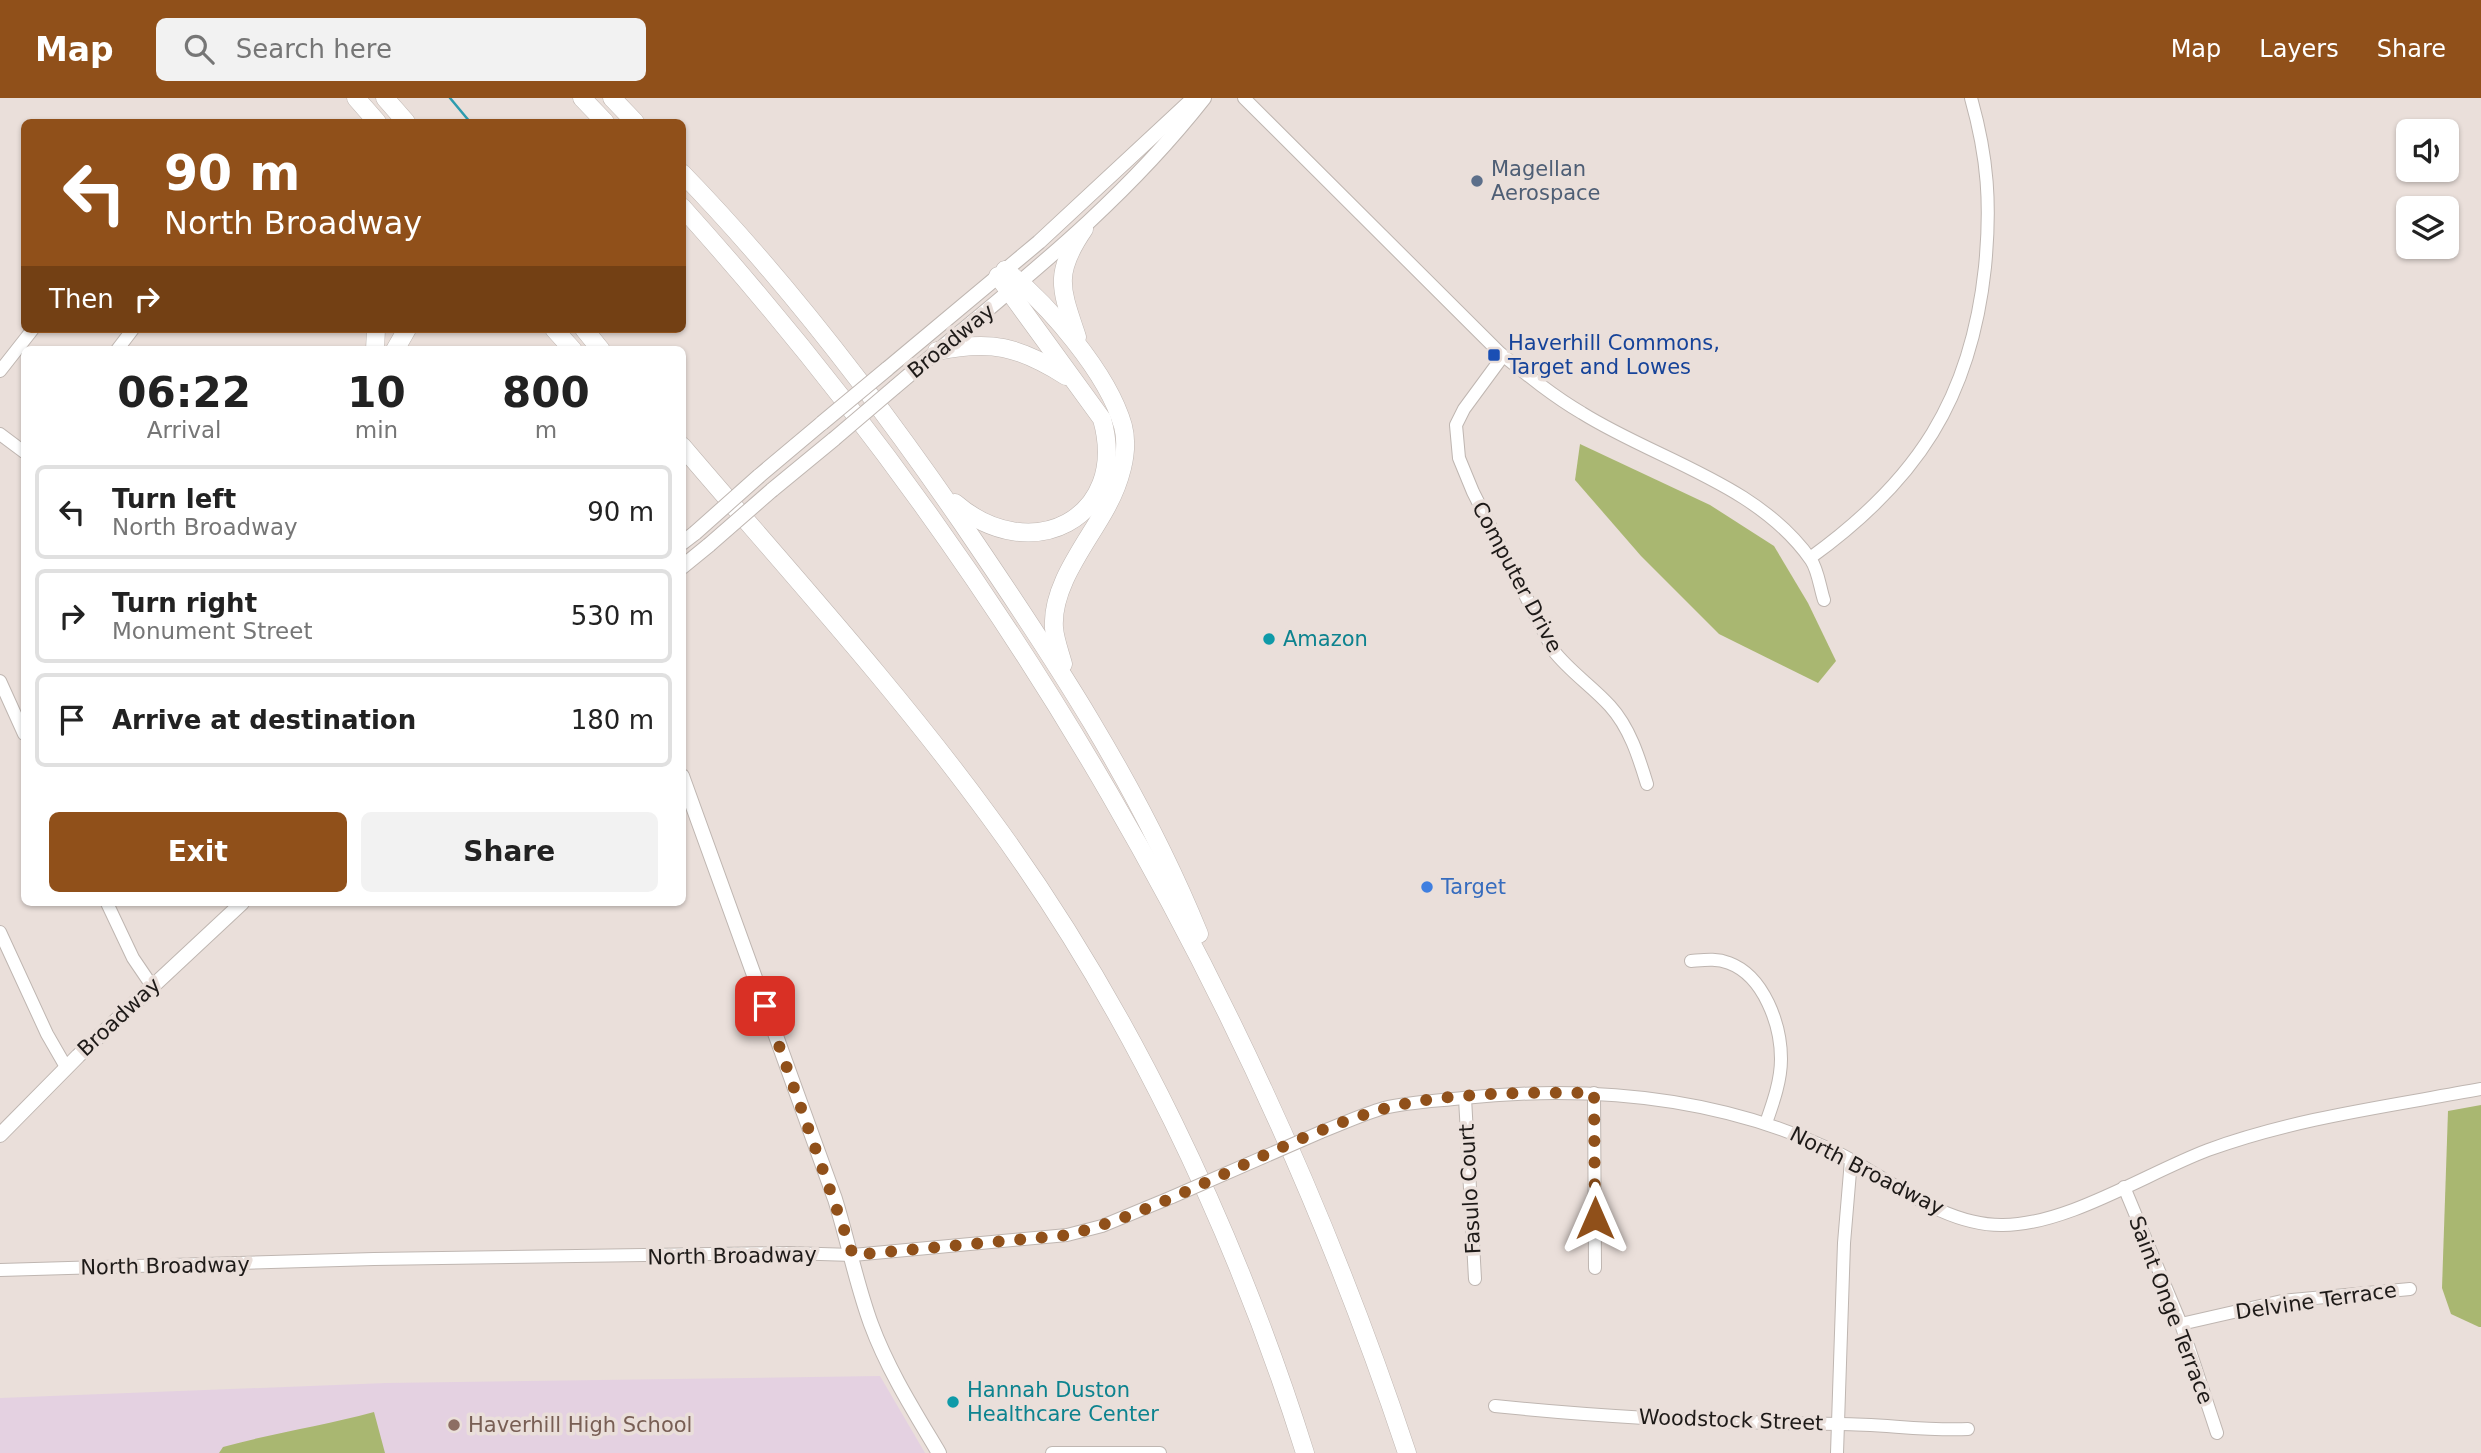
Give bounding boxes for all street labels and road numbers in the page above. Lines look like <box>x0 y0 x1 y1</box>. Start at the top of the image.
street label: Broadway <box>903 299 999 383</box>
street label: Computer Drive <box>1467 498 1567 656</box>
street label: Broadway <box>73 973 165 1061</box>
street label: North Broadway <box>1786 1122 1948 1220</box>
street label: Fasulo Court <box>1455 1123 1485 1255</box>
street label: Saint Onge Terrace <box>2124 1213 2218 1407</box>
street label: North Broadway <box>647 1243 817 1269</box>
street label: North Broadway <box>80 1253 250 1279</box>
street label: Delvine Terrace <box>2234 1278 2398 1324</box>
street label: Woodstock Street <box>1638 1405 1824 1435</box>

